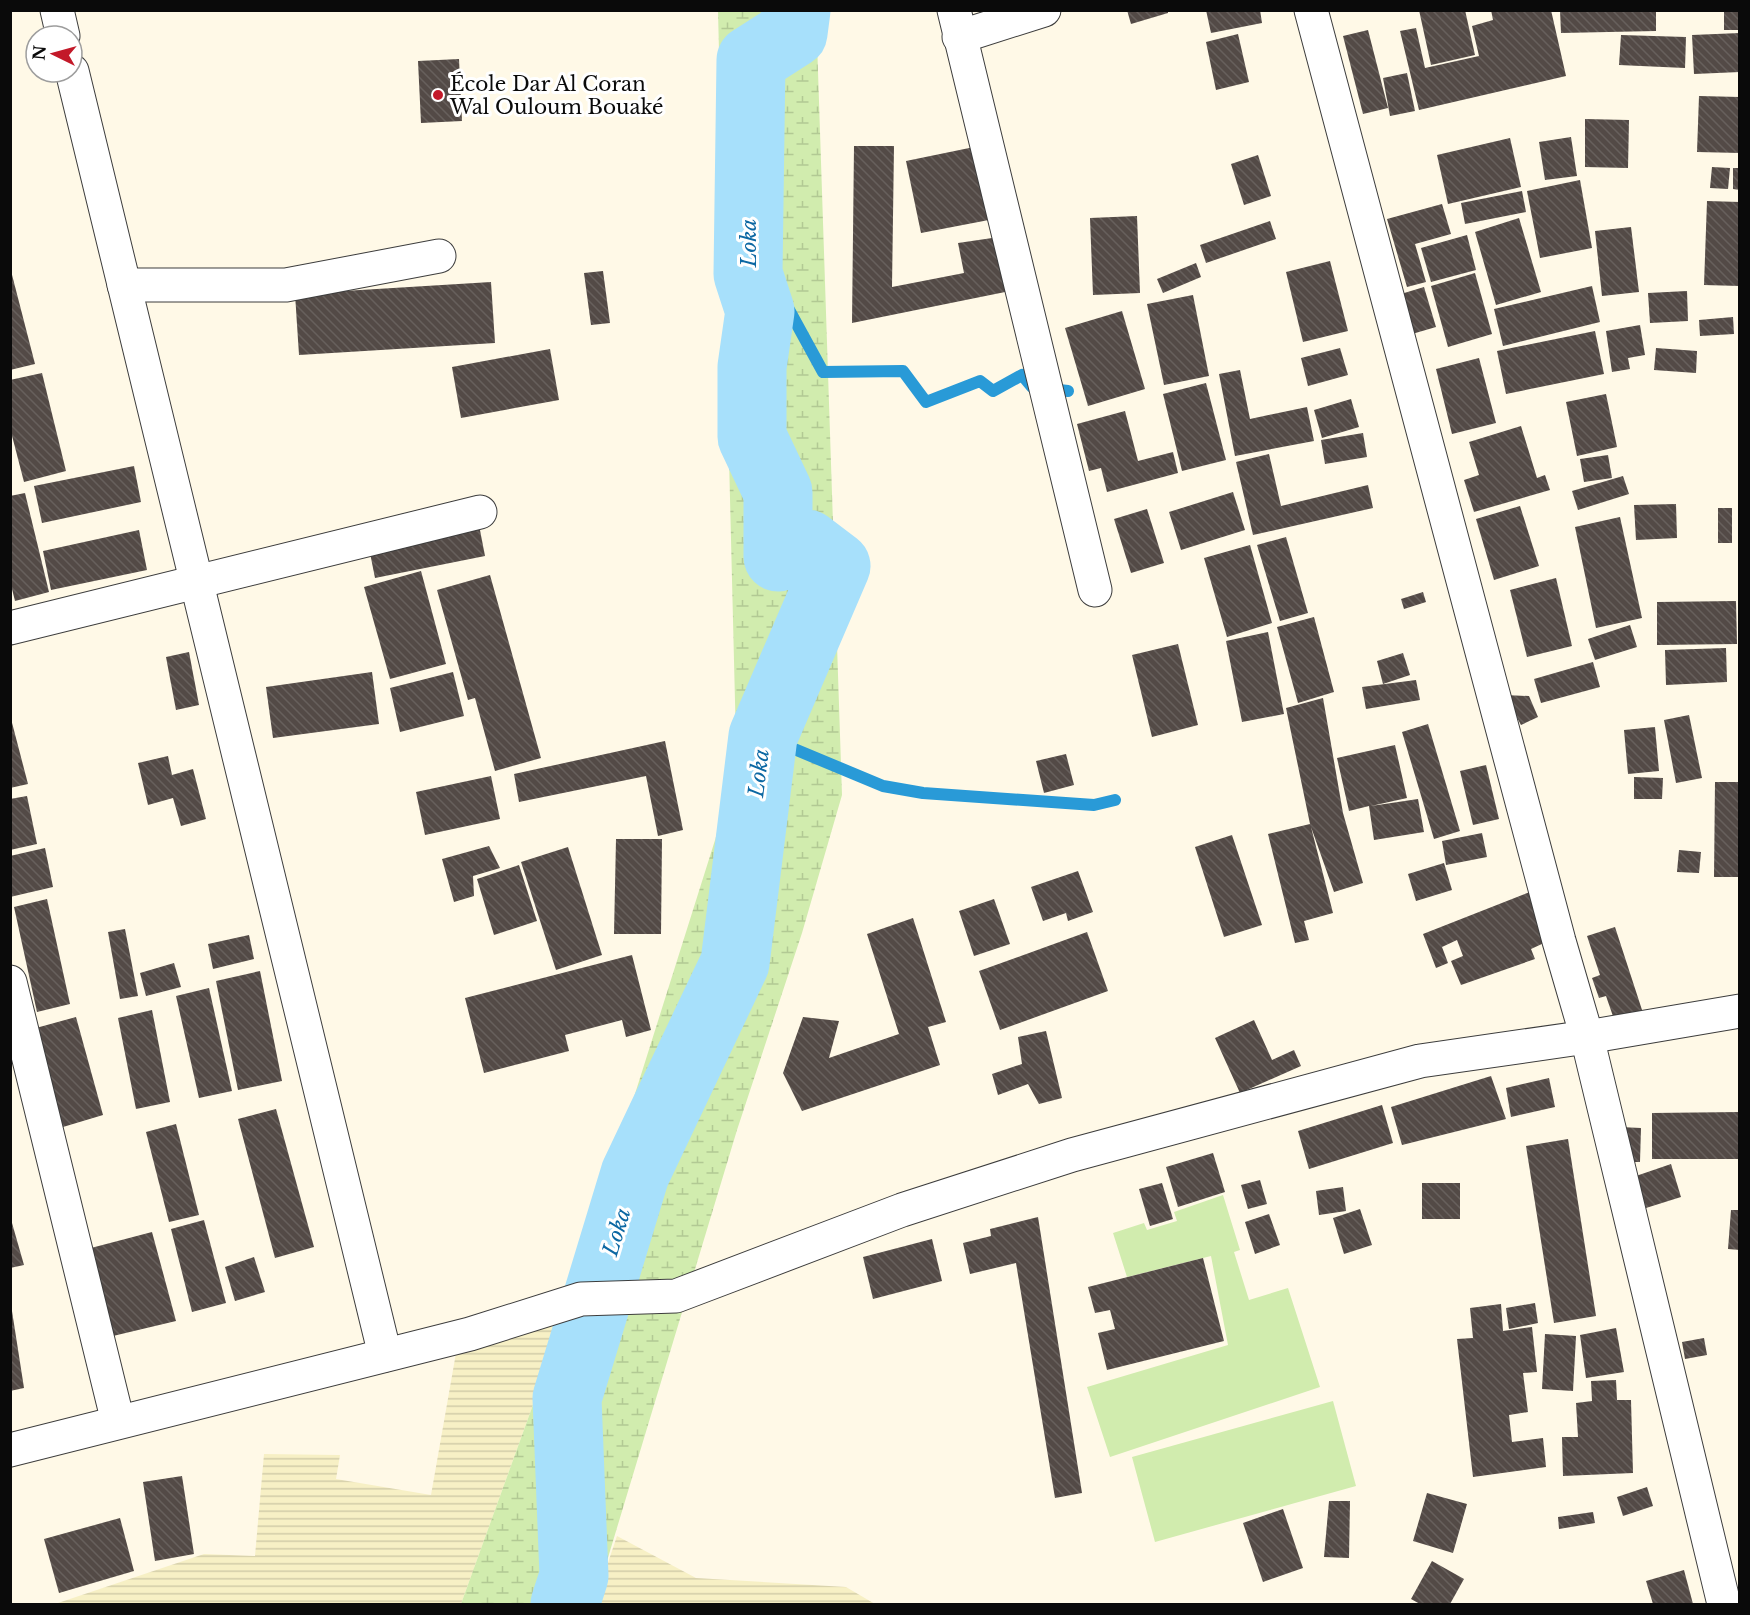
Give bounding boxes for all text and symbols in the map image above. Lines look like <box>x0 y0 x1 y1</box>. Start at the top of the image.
north arrow <box>24 24 84 84</box>
text: N <box>28 44 50 61</box>
place label: École Dar Al Coran Wal Ouloum Bouaké <box>449 71 664 119</box>
marker: École Dar Al Coran Wal Ouloum Bouaké <box>431 88 445 102</box>
water label: Loka <box>736 219 762 268</box>
water label: Loka <box>743 747 775 800</box>
water label: Loka <box>597 1205 637 1260</box>

